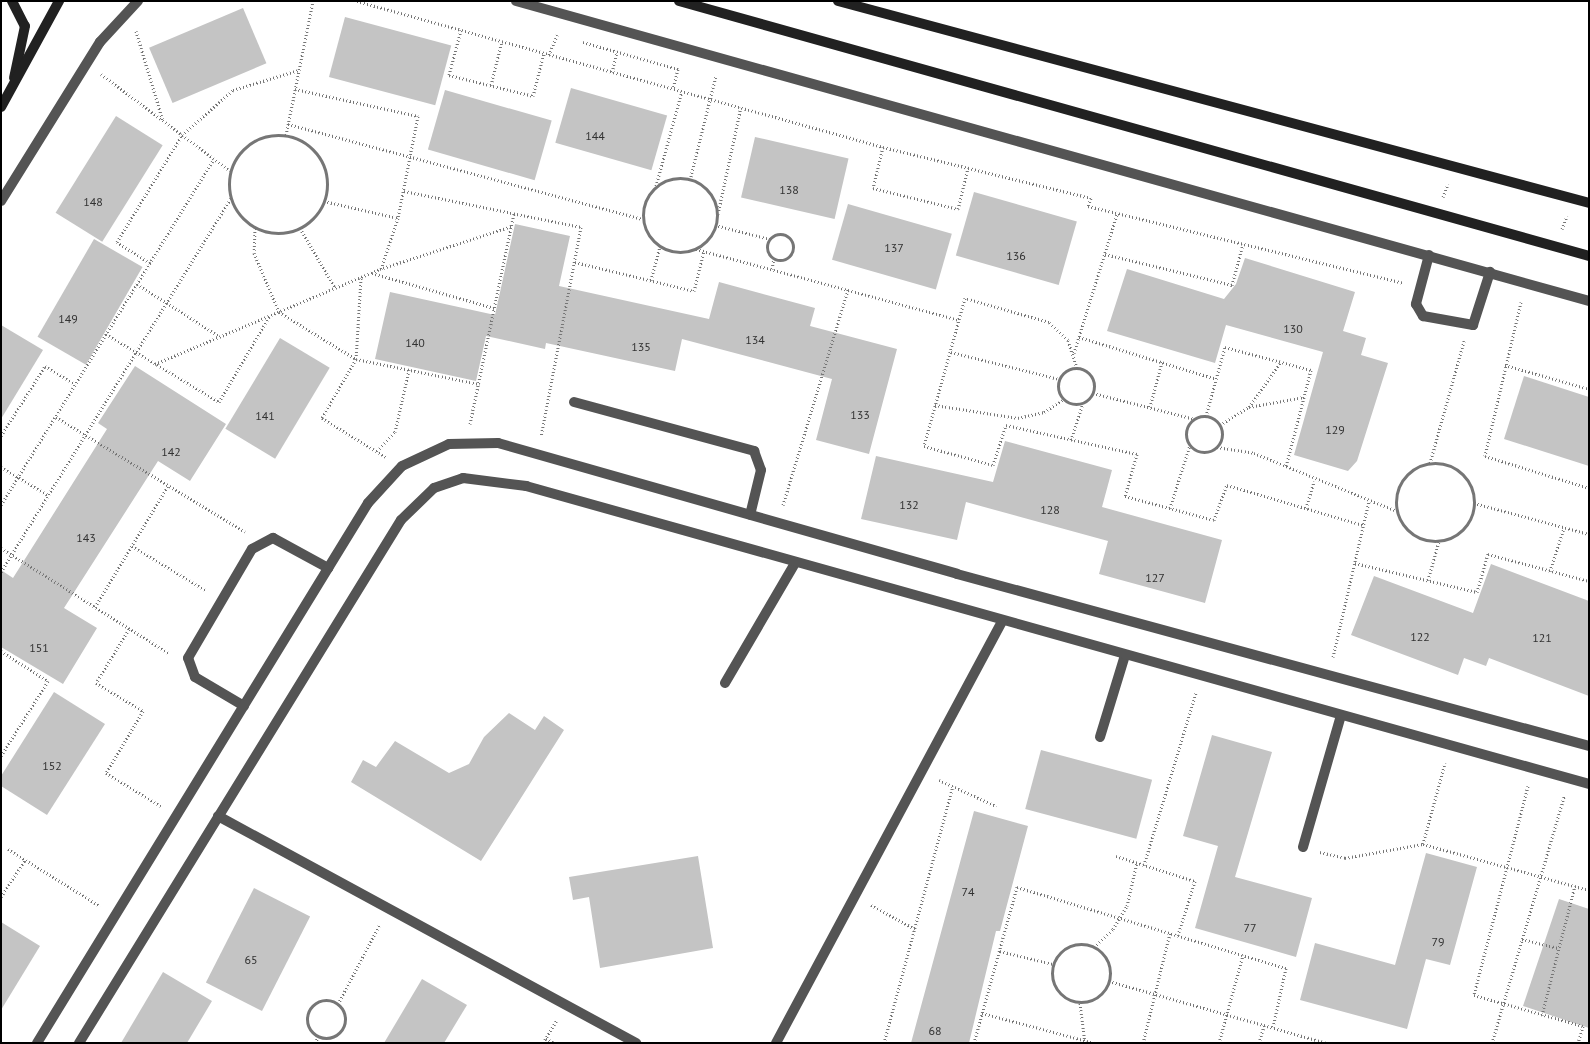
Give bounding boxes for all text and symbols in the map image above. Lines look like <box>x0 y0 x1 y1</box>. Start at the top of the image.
house number: 144 <box>585 129 605 143</box>
house number: 138 <box>779 183 799 197</box>
house number: 148 <box>83 195 103 209</box>
house number: 137 <box>884 241 904 255</box>
house number: 136 <box>1006 249 1026 263</box>
house number: 149 <box>58 312 78 326</box>
house number: 130 <box>1283 322 1303 336</box>
house number: 134 <box>745 333 765 347</box>
house number: 140 <box>405 336 425 350</box>
house number: 135 <box>631 340 651 354</box>
house number: 133 <box>850 408 870 422</box>
house number: 141 <box>255 409 275 423</box>
house number: 129 <box>1325 423 1345 437</box>
house number: 142 <box>161 445 181 459</box>
house number: 132 <box>899 498 919 512</box>
house number: 128 <box>1040 503 1060 517</box>
house number: 143 <box>76 531 96 545</box>
house number: 127 <box>1145 571 1165 585</box>
house number: 122 <box>1410 630 1430 644</box>
house number: 121 <box>1532 631 1552 645</box>
house number: 151 <box>29 641 49 655</box>
house number: 152 <box>42 759 62 773</box>
house number: 74 <box>961 885 975 899</box>
house number: 77 <box>1243 921 1257 935</box>
house number: 79 <box>1431 935 1445 949</box>
house number: 65 <box>244 953 258 967</box>
house number: 68 <box>928 1024 942 1038</box>

